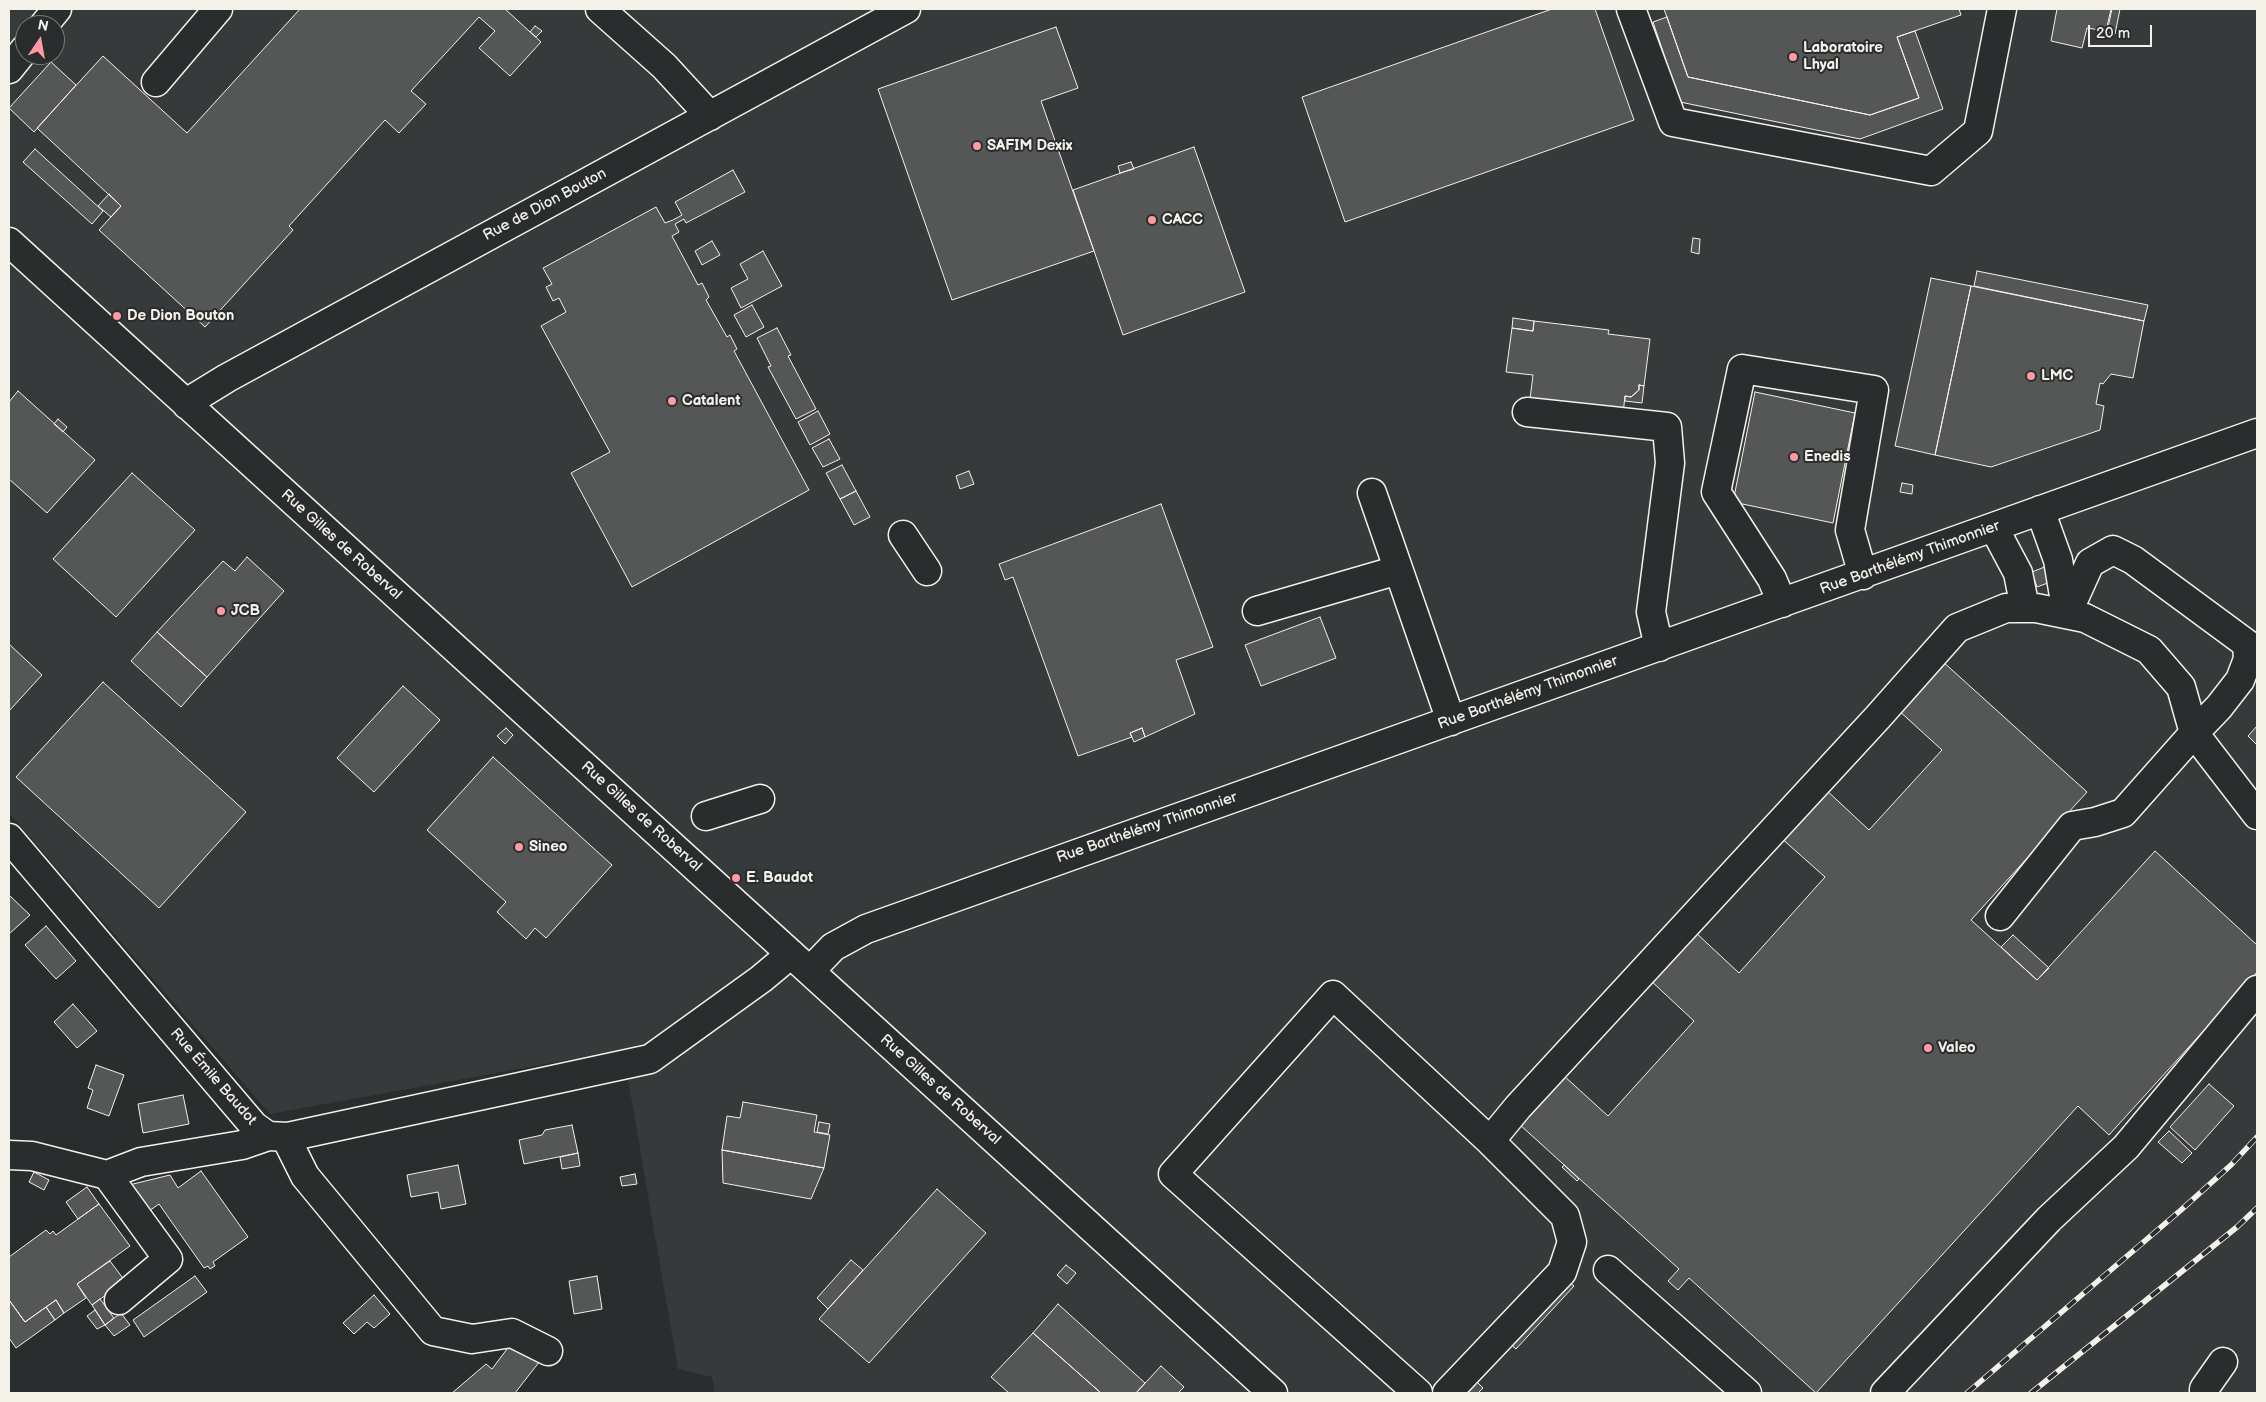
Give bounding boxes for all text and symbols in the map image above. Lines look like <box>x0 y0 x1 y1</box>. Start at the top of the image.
north arrow <box>15 15 65 65</box>
scale bar <box>2091 15 2155 47</box>
text: N <box>36 16 50 35</box>
text: 20 m <box>2096 24 2130 43</box>
place label: Laboratoire Lhyal <box>1803 39 1883 74</box>
marker: Laboratoire Lhyal <box>1787 51 1799 63</box>
place label: SAFIM Dexix <box>987 137 1072 155</box>
marker: SAFIM Dexix <box>971 140 983 152</box>
street label: Rue de Dion Bouton <box>480 165 610 245</box>
place label: CACC <box>1162 211 1203 229</box>
marker: CACC <box>1146 214 1158 226</box>
place label: De Dion Bouton <box>127 307 234 325</box>
marker: De Dion Bouton <box>111 310 123 322</box>
place label: LMC <box>2041 367 2073 385</box>
marker: LMC <box>2025 370 2037 382</box>
place label: Catalent <box>682 392 740 410</box>
marker: Catalent <box>666 395 678 407</box>
place label: Enedis <box>1804 448 1851 466</box>
marker: Enedis <box>1788 451 1800 463</box>
street label: Rue Gilles de Roberval <box>277 486 405 604</box>
street label: Rue Barthélémy Thimonnier <box>1818 517 2002 599</box>
place label: JCB <box>231 602 260 620</box>
marker: JCB <box>215 605 227 617</box>
street label: Rue Barthélémy Thimonnier <box>1436 652 1620 734</box>
street label: Rue Gilles de Roberval <box>577 758 705 876</box>
street label: Rue Barthélémy Thimonnier <box>1054 789 1240 867</box>
place label: Sineo <box>529 838 567 856</box>
marker: Sineo <box>513 841 525 853</box>
place label: E. Baudot <box>746 869 813 887</box>
marker: E. Baudot <box>730 872 742 884</box>
street label: Rue Émile Baudot <box>166 1025 260 1129</box>
street label: Rue Gilles de Roberval <box>876 1031 1004 1149</box>
place label: Valeo <box>1938 1039 1976 1057</box>
marker: Valeo <box>1922 1042 1934 1054</box>

